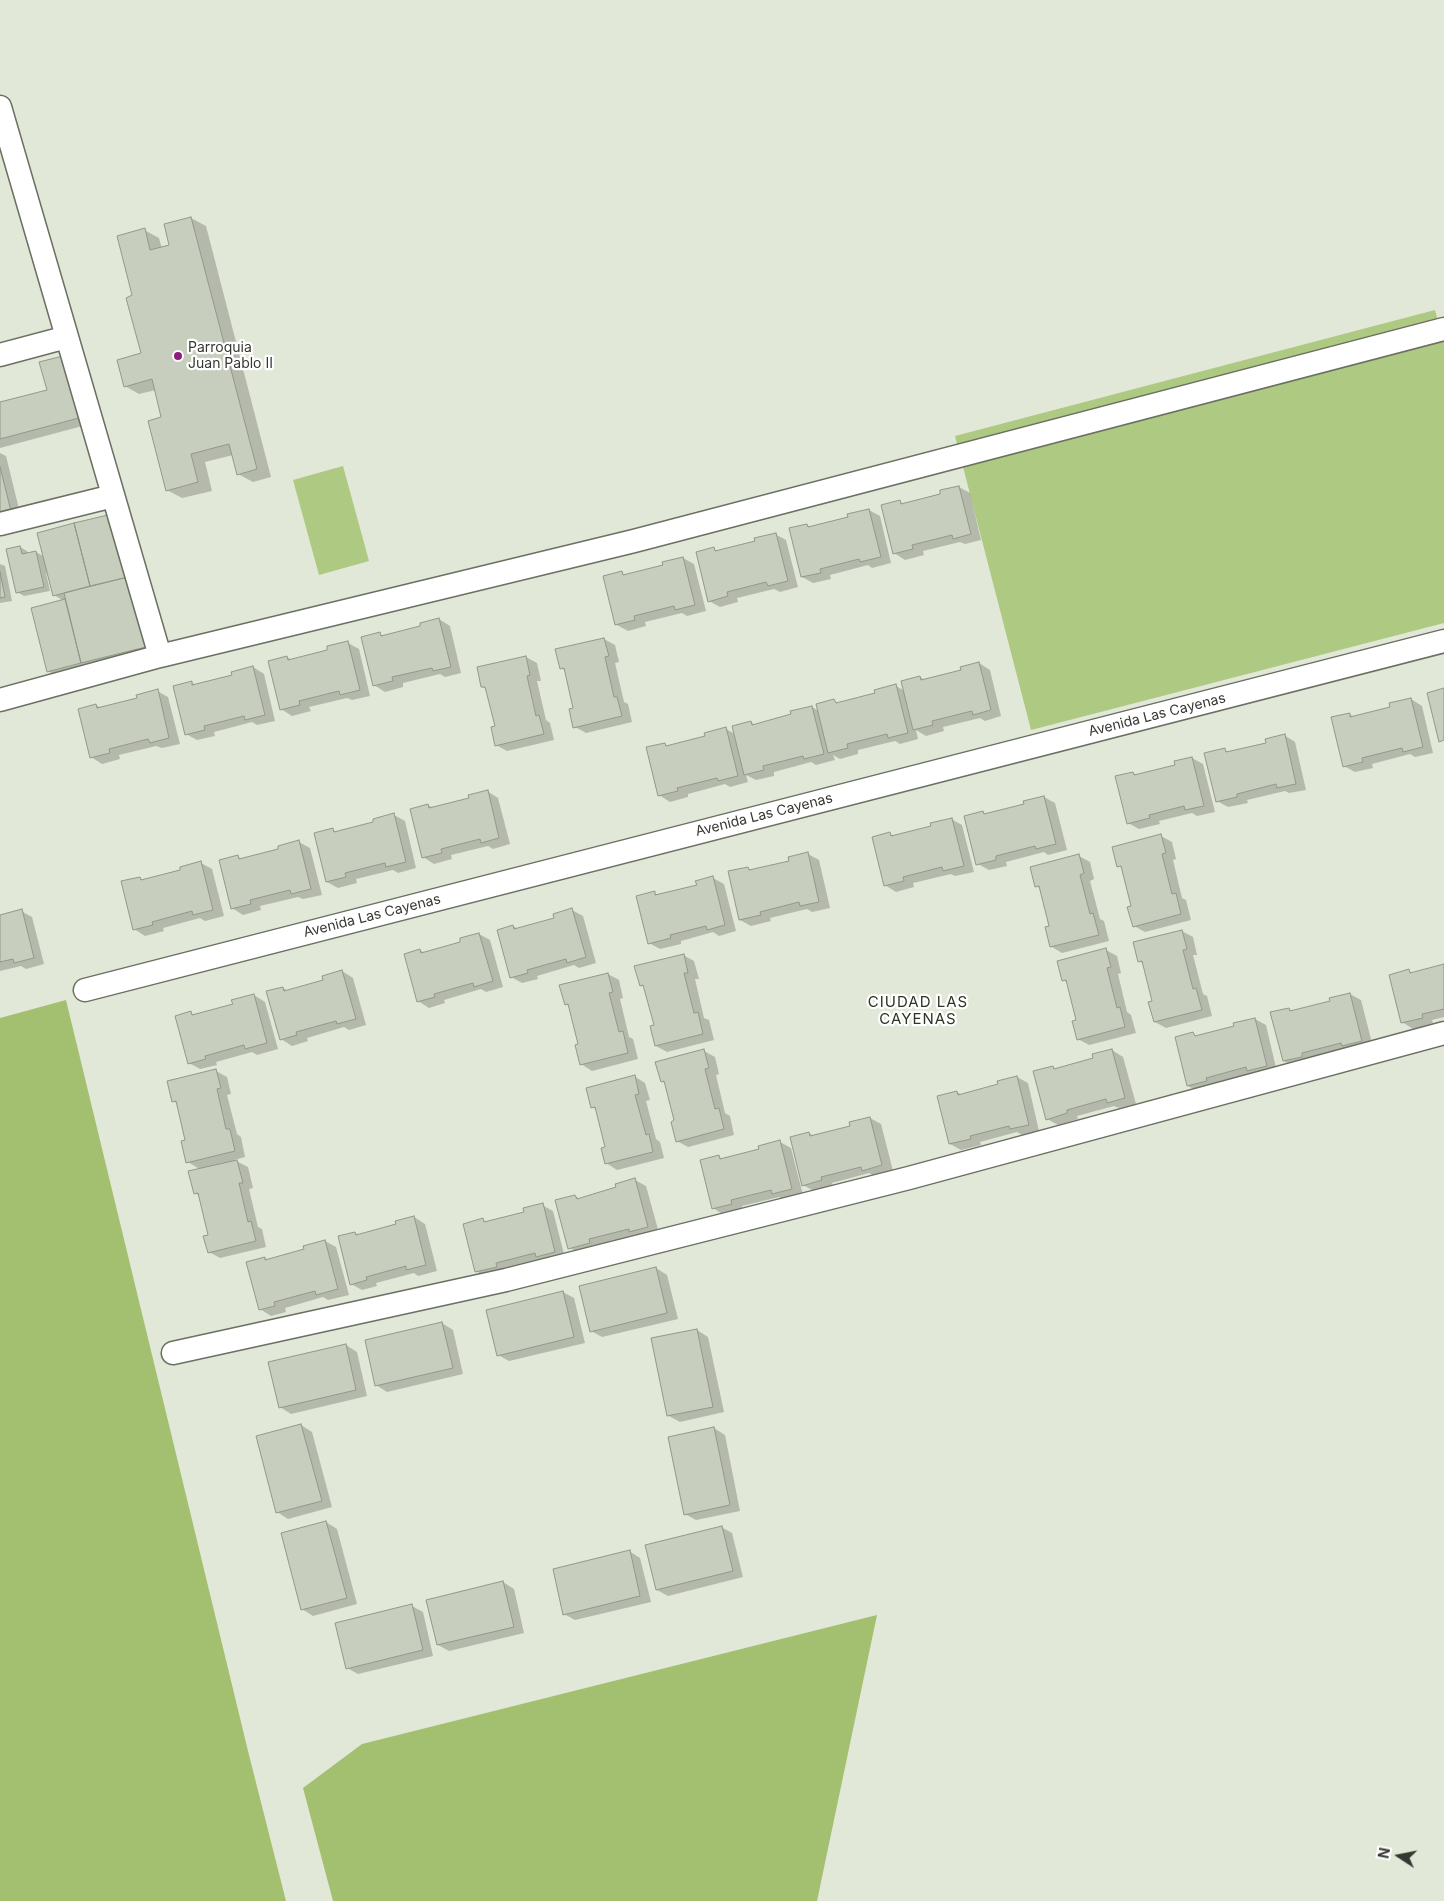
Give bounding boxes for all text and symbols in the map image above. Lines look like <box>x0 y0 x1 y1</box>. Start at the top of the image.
place label: Parroquia Juan Pablo II <box>188 340 273 372</box>
marker: Parroquia Juan Pablo II <box>172 350 184 362</box>
street label: Avenida Las Cayenas <box>1087 690 1227 740</box>
street label: Avenida Las Cayenas <box>694 790 834 840</box>
street label: Avenida Las Cayenas <box>302 891 442 941</box>
district label: CIUDAD LAS CAYENAS <box>867 993 969 1028</box>
north arrow <box>1374 1831 1424 1881</box>
text: N <box>1374 1846 1393 1860</box>

